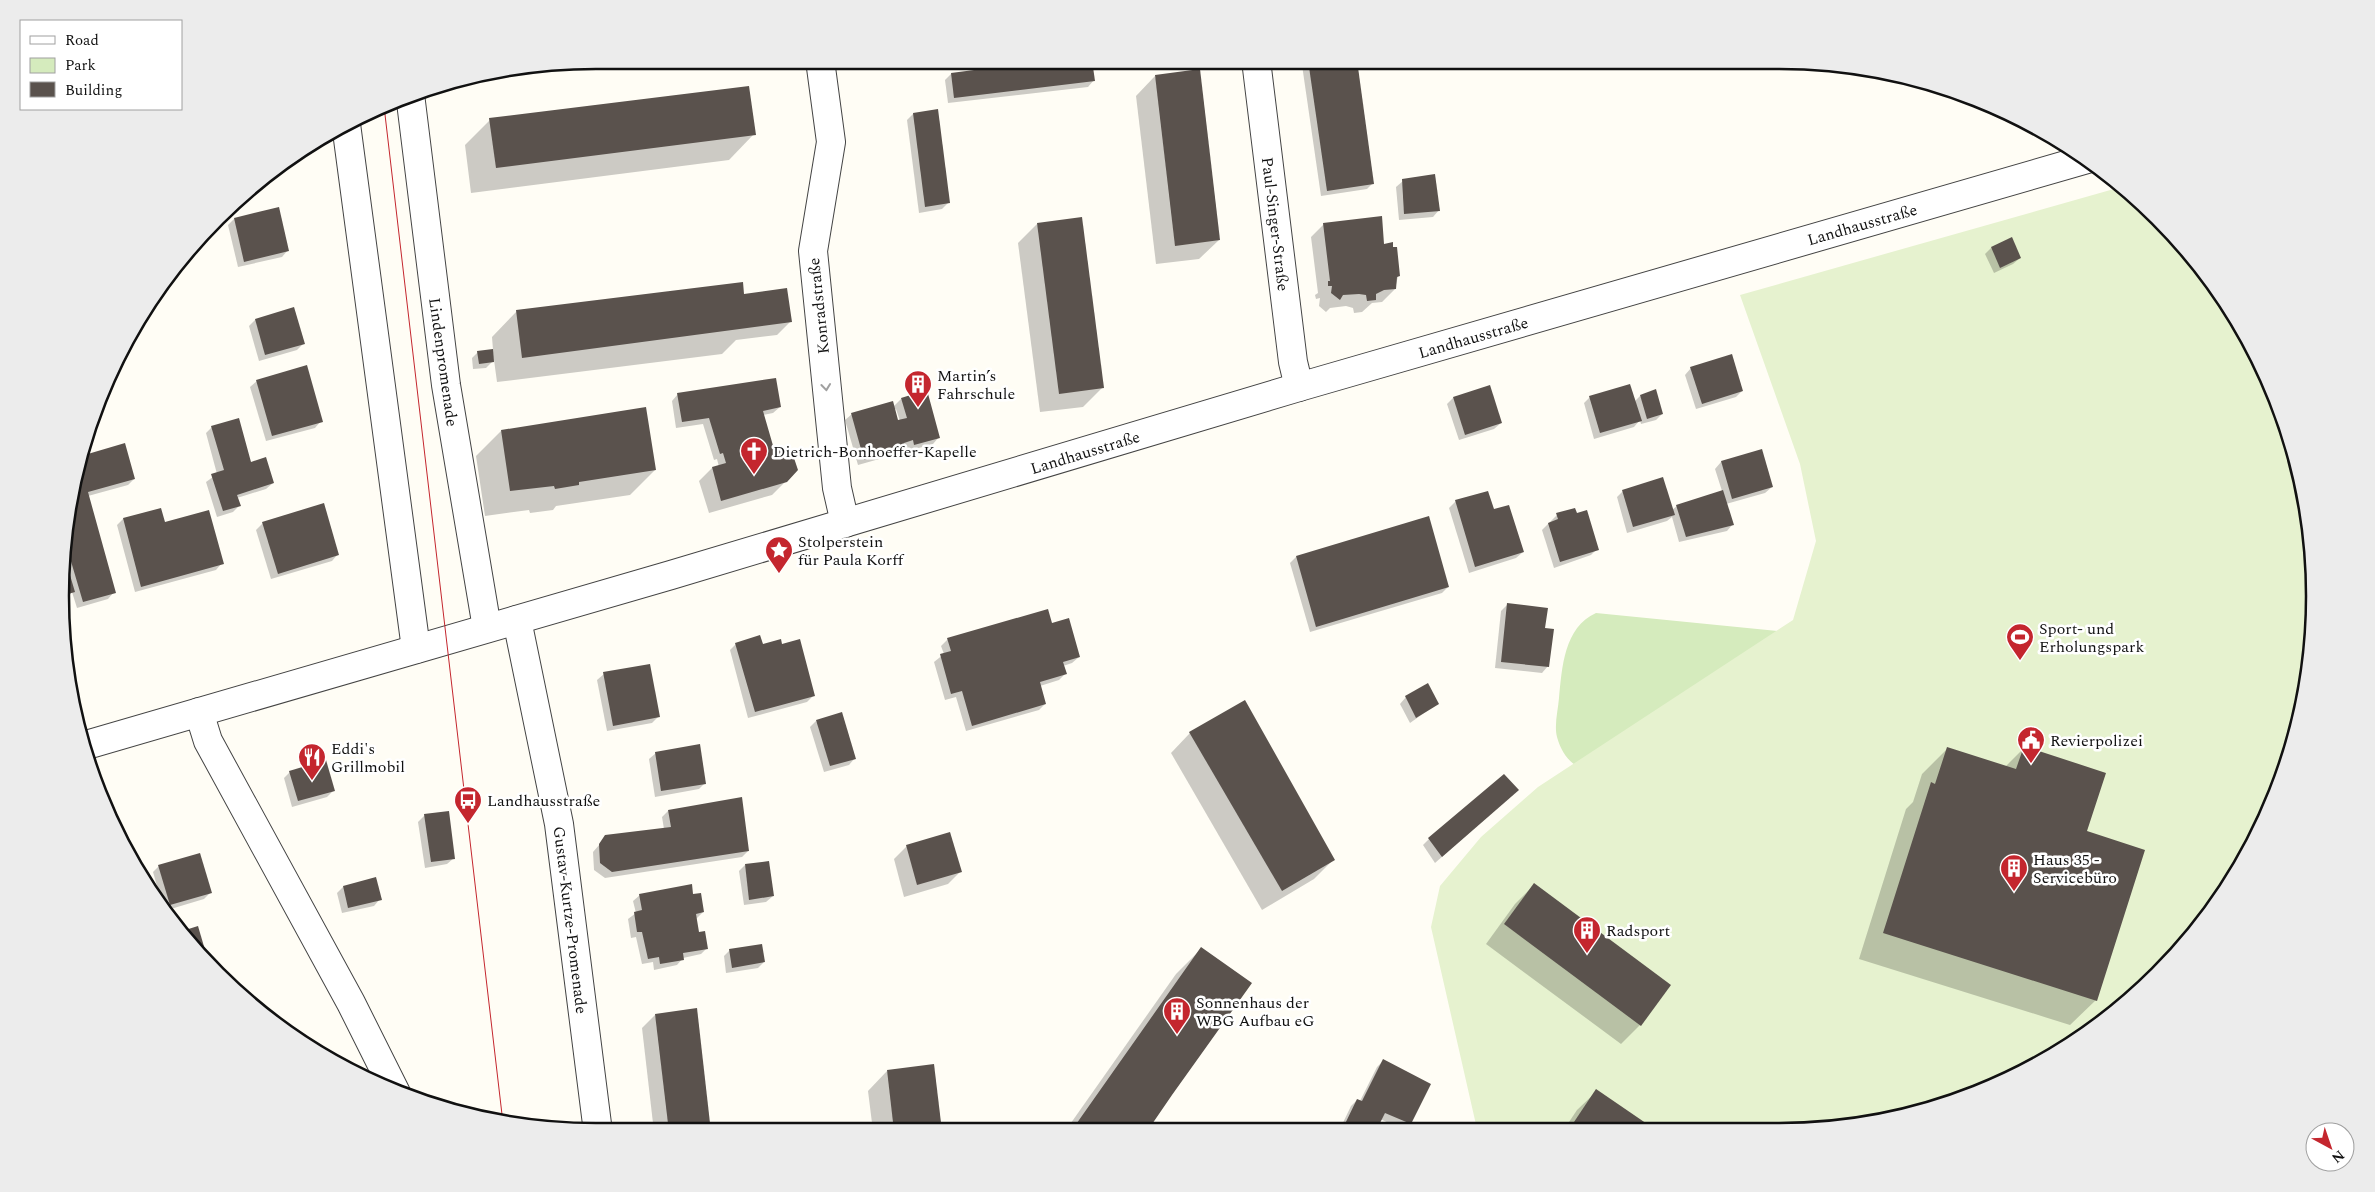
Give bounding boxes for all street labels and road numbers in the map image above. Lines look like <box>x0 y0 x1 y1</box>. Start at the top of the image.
street label: Paul-Singer-Straße <box>1255 156 1295 293</box>
street label: Landhausstraße <box>1805 198 1920 252</box>
street label: Konradstraße <box>802 257 836 355</box>
street label: Lindenpromenade <box>422 296 464 428</box>
street label: Landhausstraße <box>1416 311 1531 365</box>
street label: Landhausstraße <box>1028 425 1143 481</box>
street label: Gustav-Kurtze-Promenade <box>547 825 593 1015</box>

